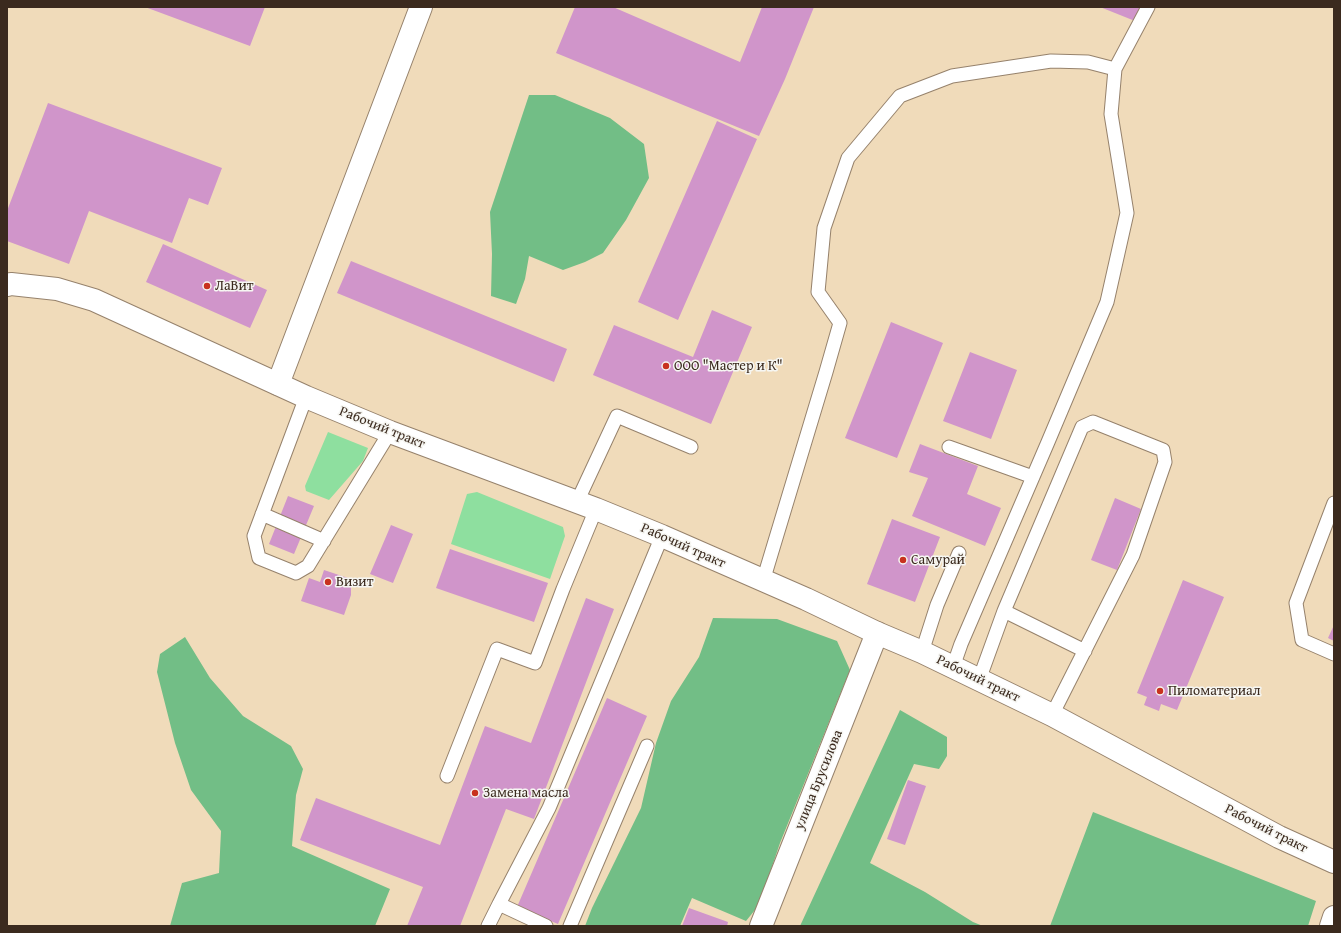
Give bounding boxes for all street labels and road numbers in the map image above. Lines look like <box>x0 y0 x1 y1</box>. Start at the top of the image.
street label: Рабочий тракт <box>337 403 427 453</box>
street label: Рабочий тракт <box>638 520 728 572</box>
street label: Рабочий тракт <box>934 652 1022 706</box>
street label: улица Брусилова <box>791 728 847 832</box>
street label: Рабочий тракт <box>1222 801 1310 857</box>

